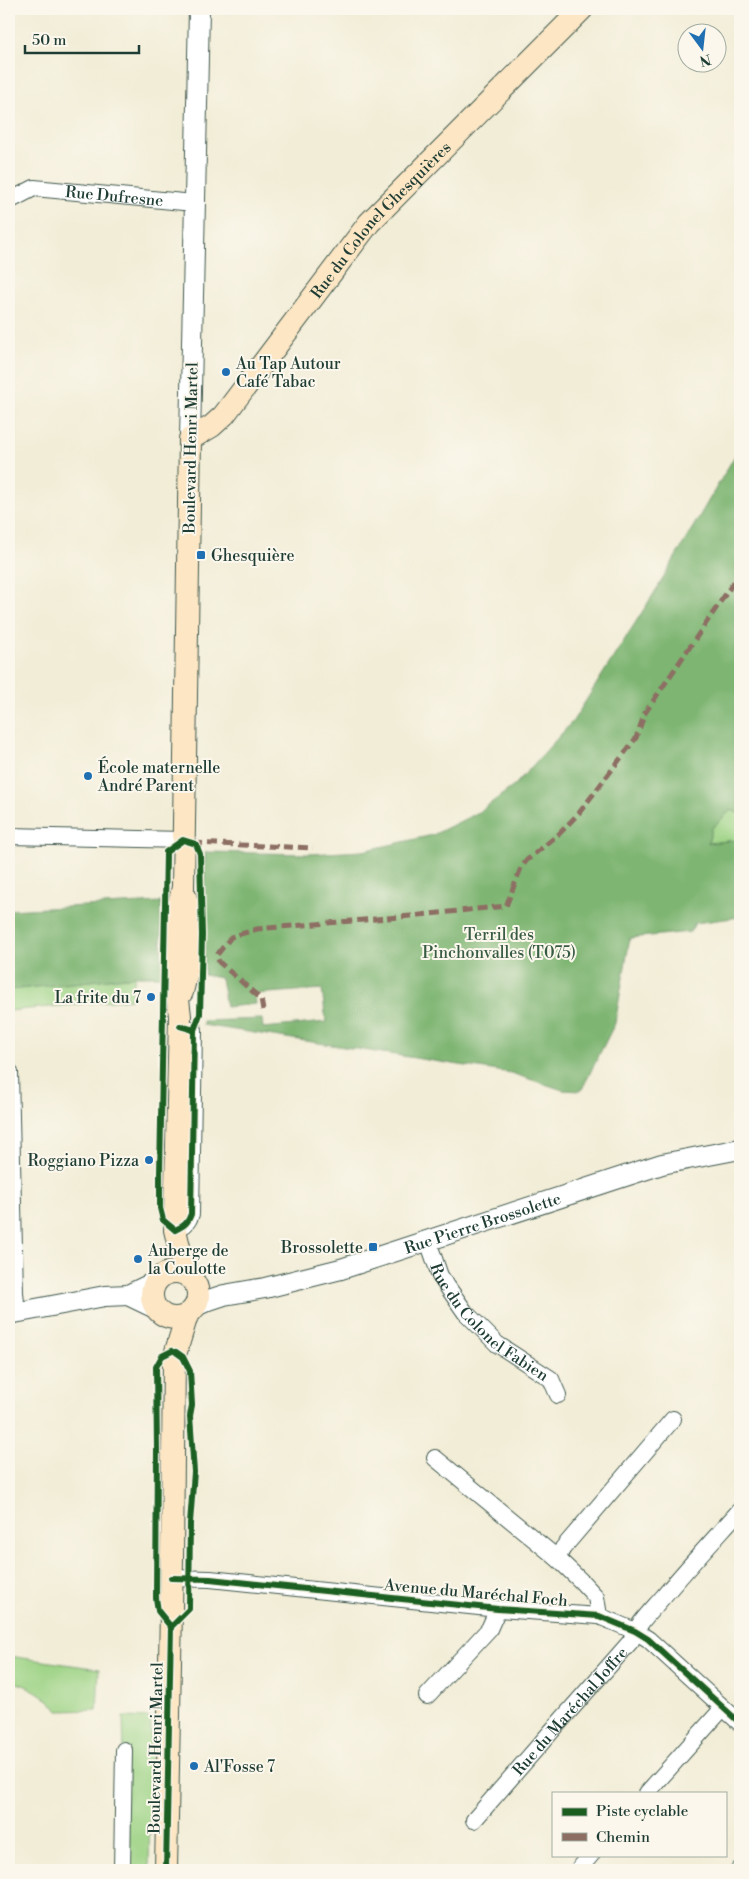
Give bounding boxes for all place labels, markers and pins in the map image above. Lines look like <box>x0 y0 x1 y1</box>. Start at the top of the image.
place label: Au Tap Autour Café Tabac <box>235 354 341 392</box>
marker: Au Tap Autour Café Tabac <box>220 366 232 378</box>
place label: Ghesquière <box>211 546 295 566</box>
marker: Ghesquière <box>195 549 207 561</box>
place label: École maternelle André Parent <box>97 756 220 796</box>
marker: École maternelle André Parent <box>82 770 94 782</box>
place label: La frite du 7 <box>54 988 141 1008</box>
marker: La frite du 7 <box>145 991 157 1003</box>
place label: Roggiano Pizza <box>28 1151 140 1171</box>
marker: Roggiano Pizza <box>143 1154 155 1166</box>
place label: Brossolette <box>280 1238 363 1258</box>
place label: Auberge de la Coulotte <box>147 1241 229 1279</box>
marker: Brossolette <box>367 1241 379 1253</box>
marker: Auberge de la Coulotte <box>132 1253 144 1265</box>
place label: Al'Fosse 7 <box>203 1757 275 1777</box>
marker: Al'Fosse 7 <box>188 1760 200 1772</box>

